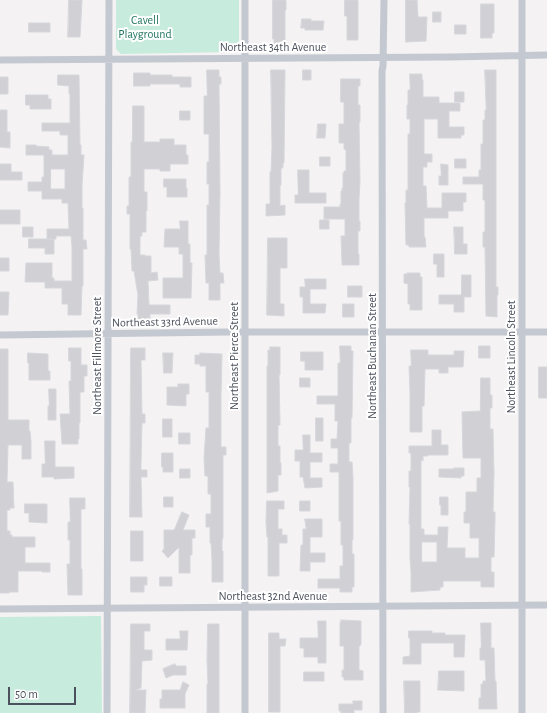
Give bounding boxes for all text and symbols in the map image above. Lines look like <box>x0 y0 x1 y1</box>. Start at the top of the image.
park label: Cavell Playground <box>118 13 172 41</box>
street label: Northeast 34th Avenue <box>220 40 326 54</box>
street label: Northeast Buchanan Street <box>365 293 379 419</box>
street label: Northeast Fillmore Street <box>90 297 104 415</box>
street label: Northeast Lincoln Street <box>504 301 518 413</box>
street label: Northeast Pierce Street <box>227 302 241 410</box>
street label: Northeast 33rd Avenue <box>112 314 218 330</box>
street label: Northeast 32nd Avenue <box>219 589 327 603</box>
scale bar <box>10 679 78 705</box>
text: 50 m <box>15 688 38 700</box>

